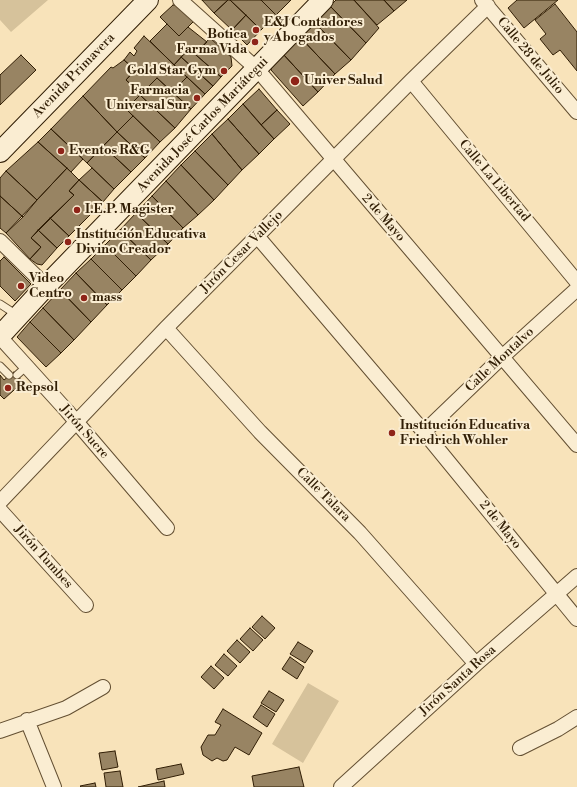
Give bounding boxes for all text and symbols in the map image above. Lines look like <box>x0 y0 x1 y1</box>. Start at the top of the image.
street label: Calle 28 de Julio <box>493 14 567 98</box>
place label: E&J Contadores y Abogados <box>264 15 363 46</box>
marker: E&J Contadores y Abogados <box>251 25 261 35</box>
place label: Botica Farma Vida <box>177 27 247 58</box>
street label: Avenida Primavera <box>30 30 118 122</box>
marker: Botica Farma Vida <box>250 37 260 47</box>
street label: Avenida José Carlos Mariátegui <box>134 54 272 196</box>
place label: Gold Star Gym <box>127 63 216 79</box>
marker: Gold Star Gym <box>219 66 229 76</box>
place label: Univer Salud <box>304 73 383 89</box>
marker: Univer Salud <box>289 75 301 87</box>
place label: Farmacia Universal Sur <box>106 83 189 114</box>
marker: Farmacia Universal Sur <box>192 93 202 103</box>
street label: Calle La Libertad <box>455 137 533 225</box>
place label: Eventos R&G <box>69 143 150 159</box>
marker: Eventos R&G <box>56 146 66 156</box>
street label: 2 de Mayo <box>358 191 408 245</box>
place label: I.E.P. Magister <box>85 202 174 218</box>
marker: I.E.P. Magister <box>72 205 82 215</box>
street label: Jirón Cesar Vallejo <box>198 208 286 296</box>
place label: Institución Educativa Divino Creador <box>76 227 206 258</box>
marker: Institución Educativa Divino Creador <box>63 237 73 247</box>
place label: Video Centro <box>29 271 72 302</box>
marker: Video Centro <box>16 281 26 291</box>
place label: mass <box>92 290 122 306</box>
marker: mass <box>79 293 89 303</box>
street label: Calle Montalvo <box>463 324 537 396</box>
place label: Repsol <box>16 380 58 396</box>
marker: Repsol <box>3 383 13 393</box>
street label: Jirón Sucre <box>56 402 112 462</box>
place label: Institución Educativa Friedrich Wohler <box>400 418 530 449</box>
marker: Institución Educativa Friedrich Wohler <box>387 428 397 438</box>
street label: Calle Talara <box>293 465 353 525</box>
street label: 2 de Mayo <box>476 498 524 552</box>
street label: Jirón Tumbes <box>10 522 76 592</box>
street label: Jirón Santa Rosa <box>416 642 500 720</box>

